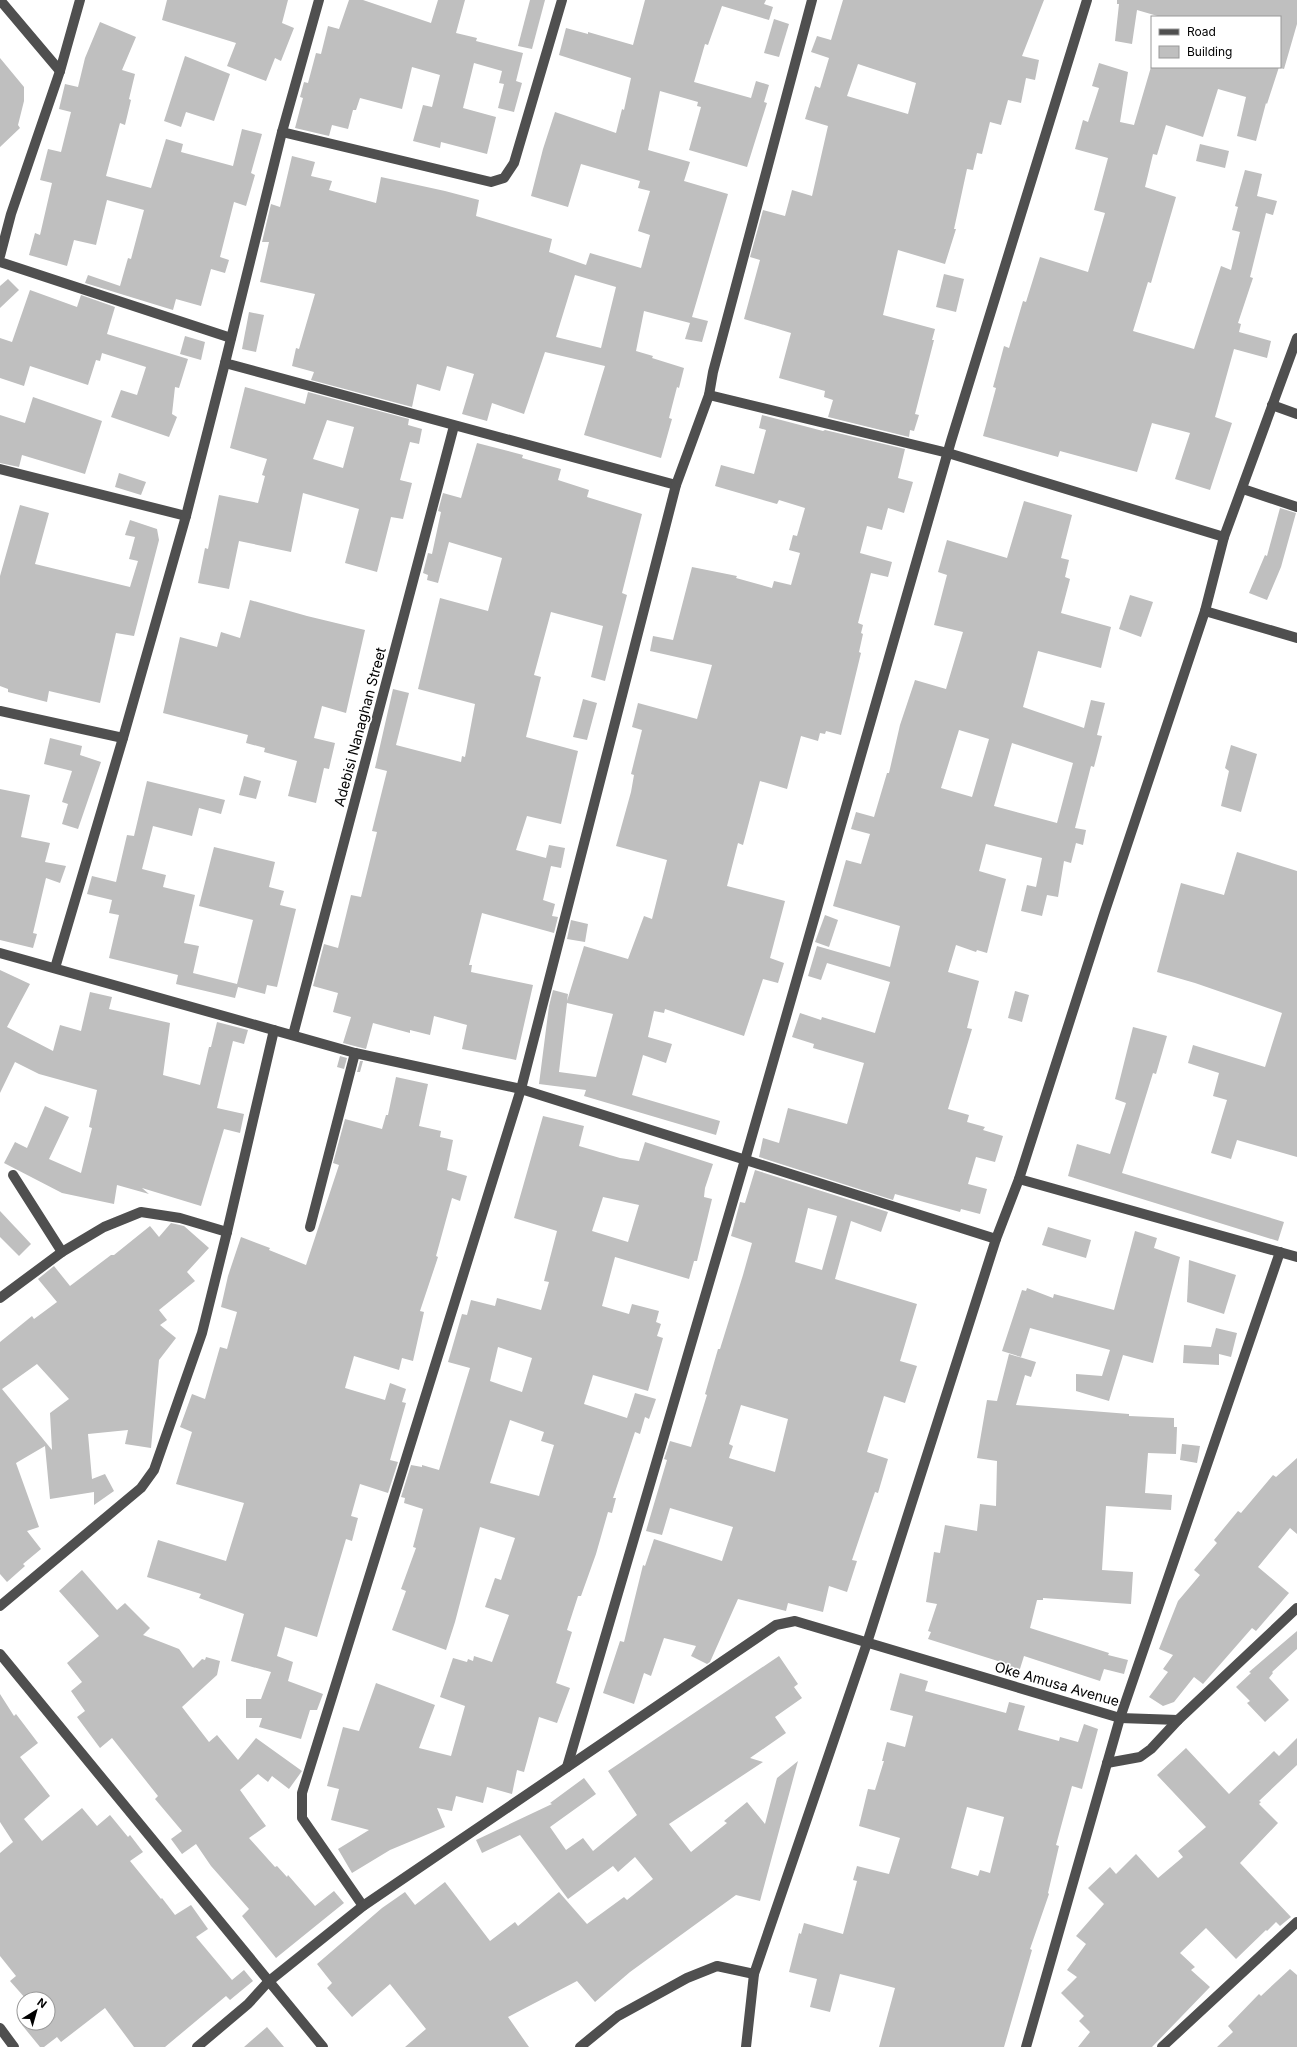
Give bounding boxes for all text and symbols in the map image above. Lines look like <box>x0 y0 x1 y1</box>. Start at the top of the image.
legend <box>1151 16 1281 68</box>
text: Road <box>1187 24 1216 39</box>
text: Building <box>1187 44 1232 59</box>
street label: Adebisi Nanaghan Street <box>330 645 389 808</box>
street label: Oke Amusa Avenue <box>993 1658 1121 1709</box>
north arrow <box>16 1991 56 2031</box>
text: N <box>34 1995 50 2011</box>

